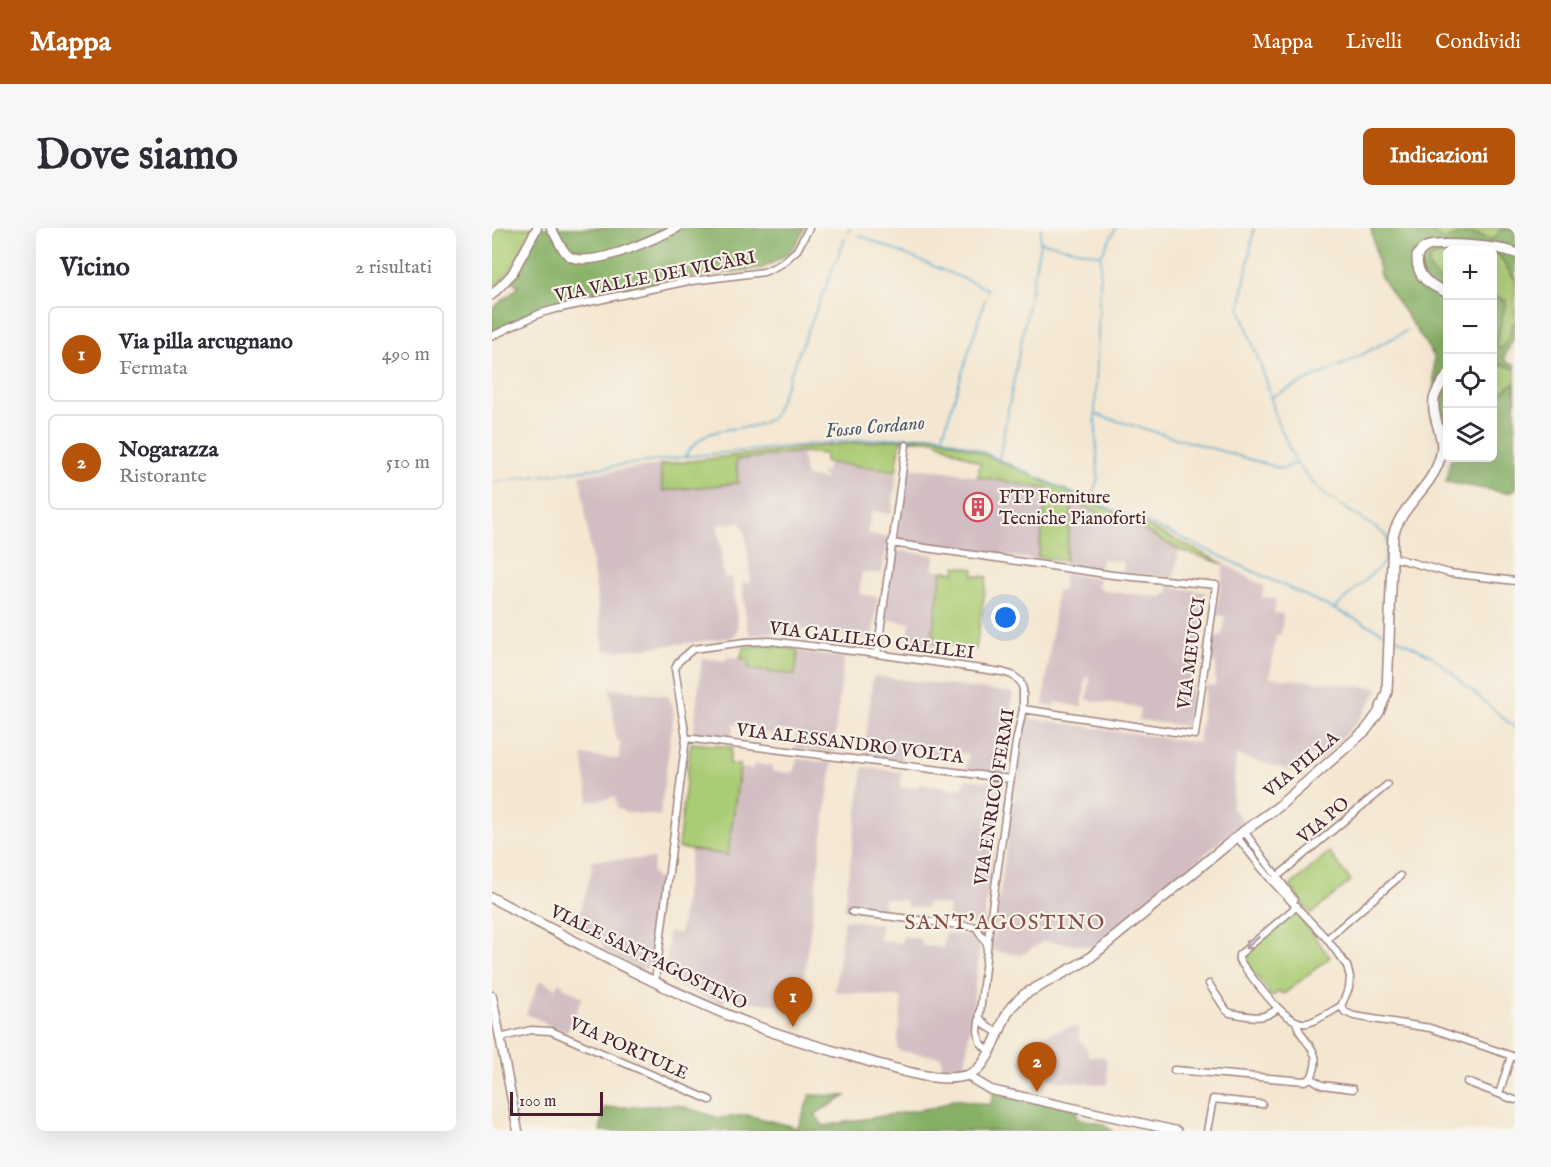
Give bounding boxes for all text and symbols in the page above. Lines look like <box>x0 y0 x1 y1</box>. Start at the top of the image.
text: Mappa <box>30 25 111 60</box>
text: Mappa <box>1252 29 1313 56</box>
text: Livelli <box>1346 29 1402 56</box>
text: Condividi <box>1435 29 1521 56</box>
button: Indicazioni <box>1363 128 1515 185</box>
text: Dove siamo <box>36 130 238 183</box>
street label: VIA VALLE DEI VICÀRI <box>551 245 758 308</box>
map controls <box>1443 246 1497 462</box>
button: + <box>1443 246 1497 300</box>
text: Vicino <box>60 251 130 284</box>
text: 2 risultati <box>355 255 432 280</box>
button: − <box>1443 300 1497 354</box>
text: Via pilla arcugnano <box>119 328 293 356</box>
text: 1 <box>78 342 85 367</box>
text: 490 m <box>382 342 430 367</box>
button: locate <box>1443 354 1497 408</box>
text: Fermata <box>119 356 188 381</box>
button: layers <box>1443 408 1497 462</box>
water label: Fosso Cordano <box>824 411 926 444</box>
text: Nogarazza <box>119 436 218 464</box>
text: 2 <box>77 450 86 475</box>
text: 510 m <box>386 450 430 475</box>
text: Ristorante <box>119 464 207 489</box>
place label: FTP Forniture Tecniche Pianoforti <box>999 487 1146 531</box>
building icon: FTP Forniture Tecniche Pianoforti <box>962 491 994 523</box>
street label: VIA MEUCCI <box>1173 595 1212 712</box>
your location <box>991 603 1020 632</box>
street label: VIA GALILEO GALILEI <box>767 617 976 666</box>
street label: VIA ENRICO FERMI <box>970 707 1021 888</box>
street label: VIA ALESSANDRO VOLTA <box>734 719 966 770</box>
street label: VIA PILLA <box>1259 726 1345 804</box>
street label: VIA PO <box>1292 793 1355 850</box>
street label: VIALE SANT'AGOSTINO <box>545 900 751 1016</box>
district label: SANT'AGOSTINO <box>904 910 1106 937</box>
one-way arrow <box>1245 936 1260 950</box>
pin: 1 <box>774 978 812 1027</box>
street label: VIA PORTULE <box>564 1012 691 1086</box>
pin: 2 <box>1018 1042 1056 1092</box>
scale bar <box>510 1089 603 1116</box>
text: 100 m <box>519 1092 556 1112</box>

